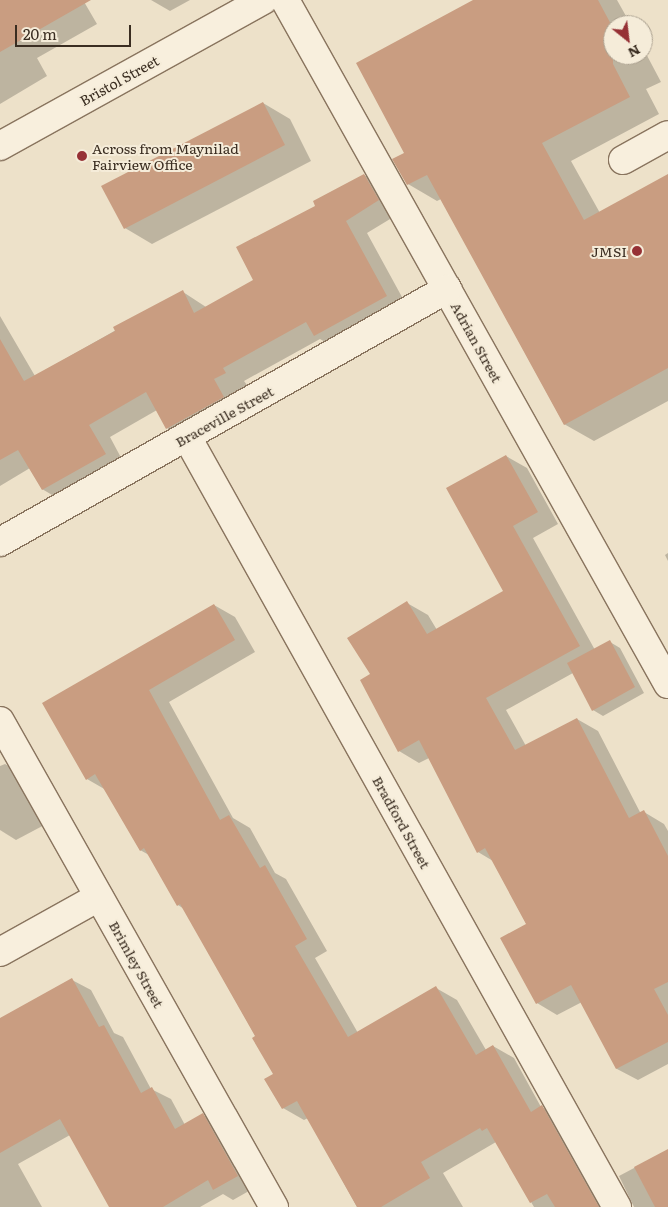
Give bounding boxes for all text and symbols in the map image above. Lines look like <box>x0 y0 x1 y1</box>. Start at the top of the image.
scale bar <box>18 15 134 47</box>
north arrow <box>603 15 653 65</box>
text: 20 m <box>23 22 57 45</box>
text: N <box>625 41 645 64</box>
street label: Bristol Street <box>77 51 161 109</box>
place label: Across from Maynilad Fairview Office <box>92 140 239 172</box>
marker: Across from Maynilad Fairview Office <box>76 150 88 162</box>
place label: JMSI <box>591 243 627 259</box>
marker: JMSI <box>631 245 643 257</box>
street label: Adrian Street <box>448 299 506 385</box>
street label: Braceville Street <box>172 382 276 450</box>
street label: Bradford Street <box>370 773 434 871</box>
street label: Brimley Street <box>106 918 168 1010</box>

